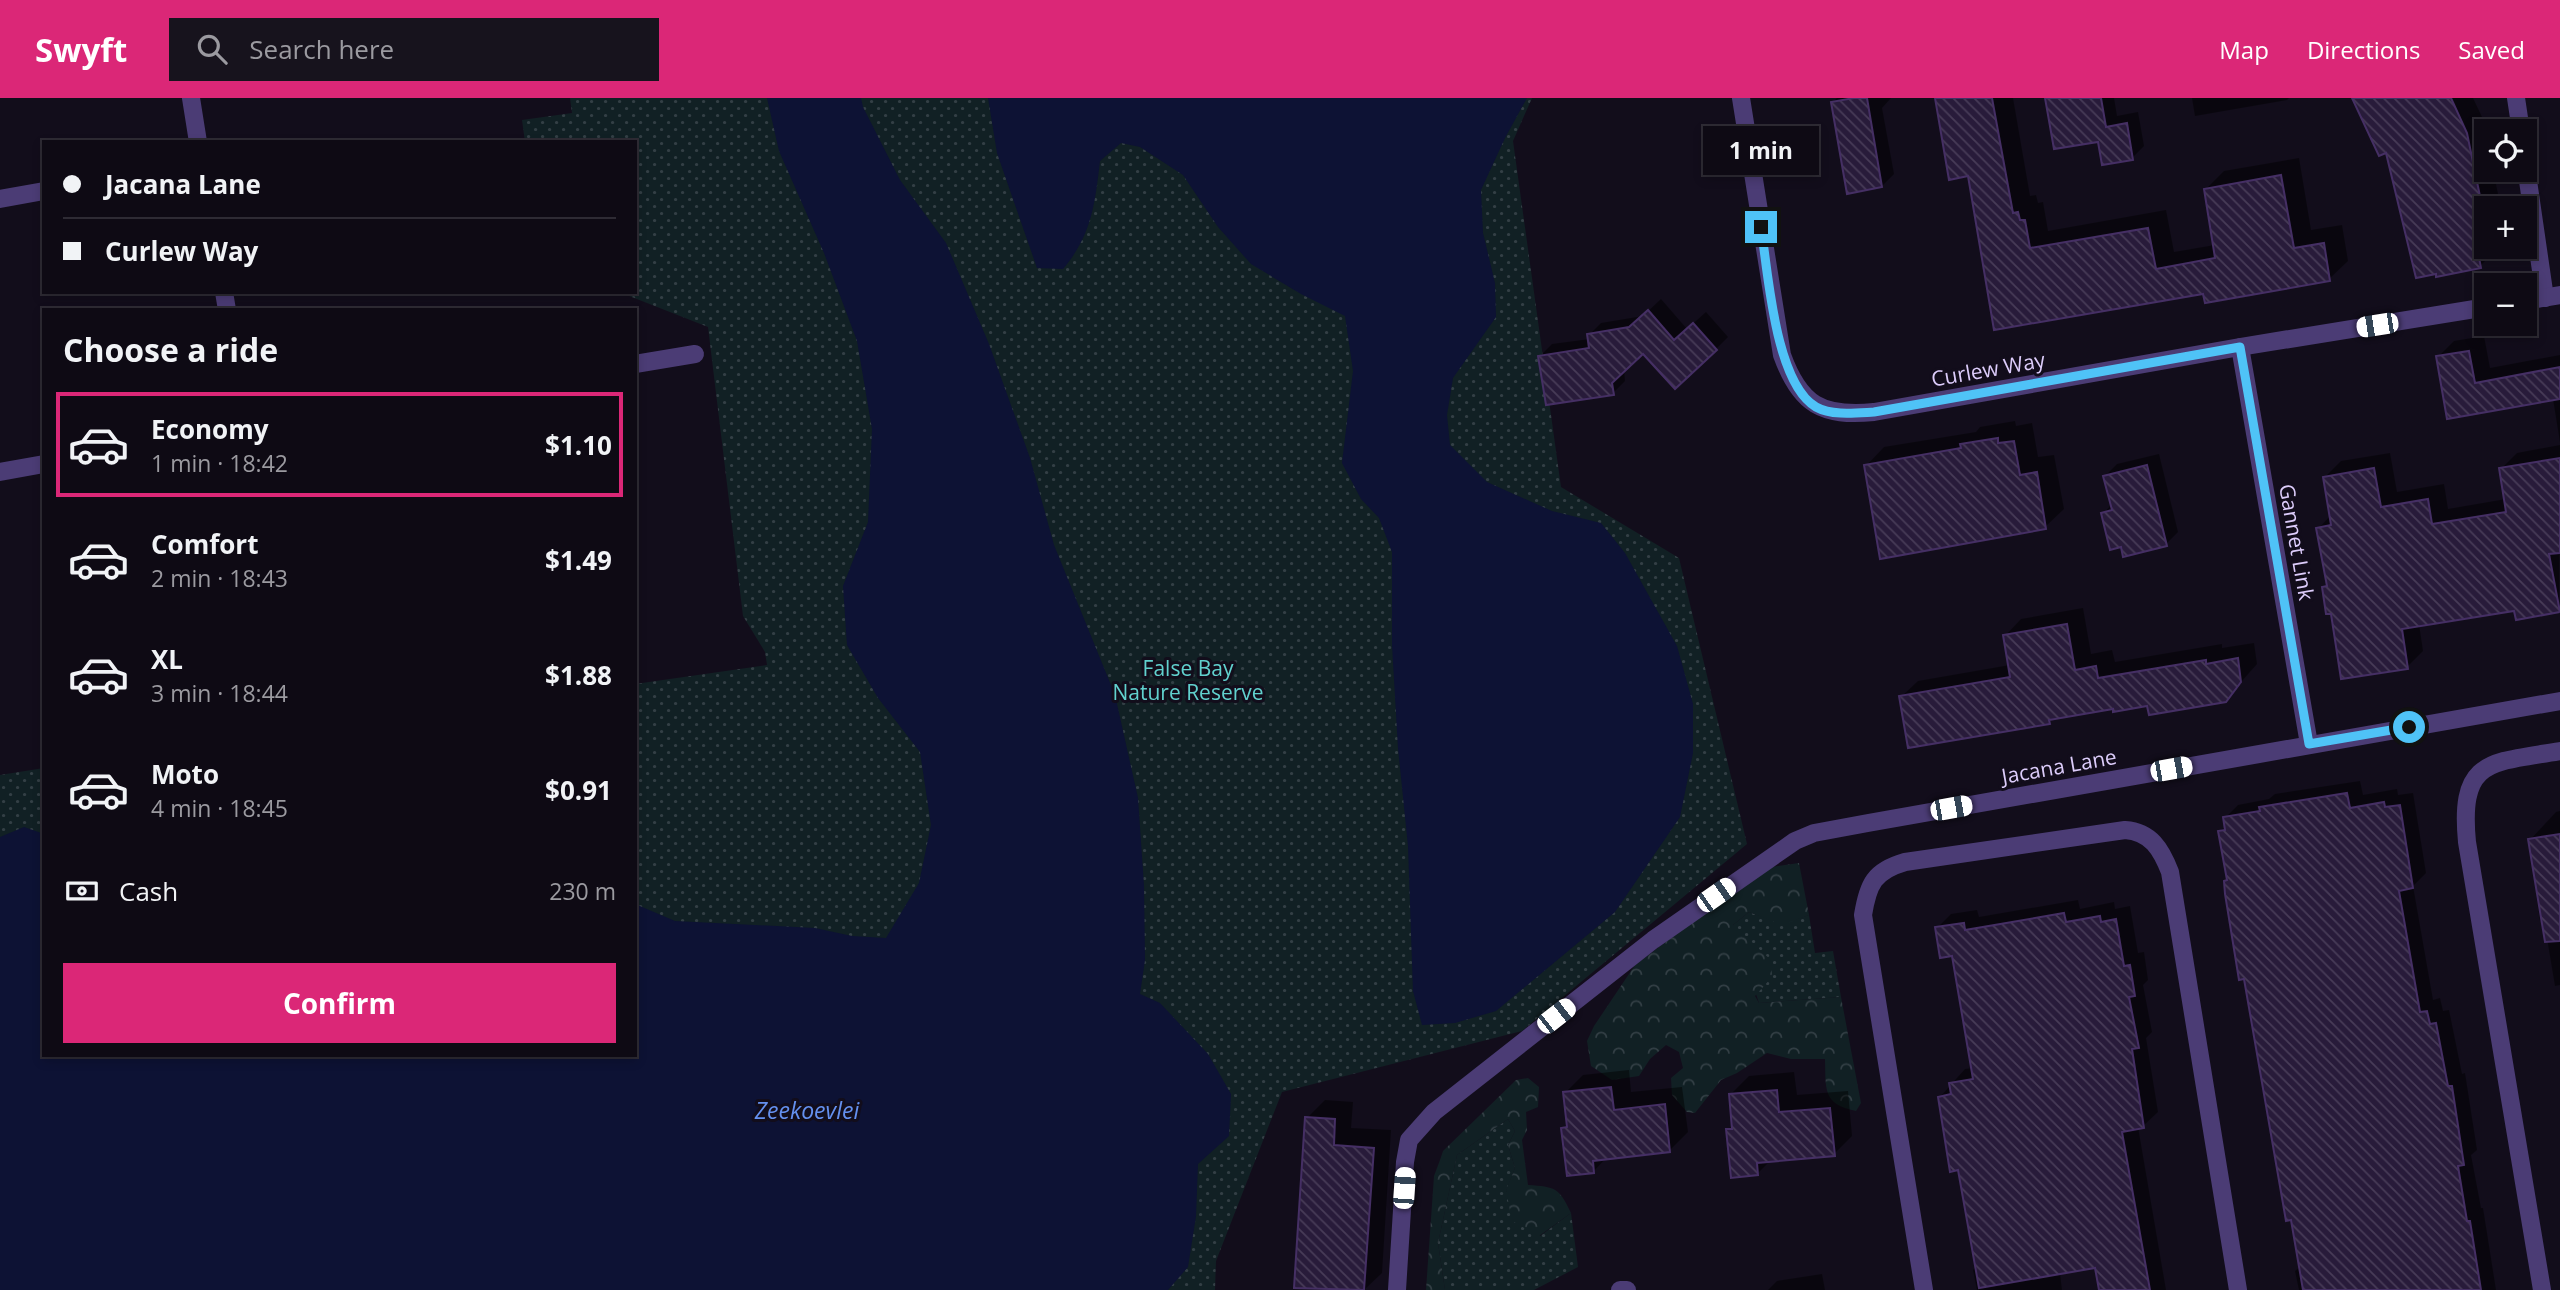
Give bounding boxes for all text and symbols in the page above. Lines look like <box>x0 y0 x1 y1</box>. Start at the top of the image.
search box <box>169 18 659 81</box>
text: Swyft <box>35 27 127 72</box>
icon: search <box>193 30 231 68</box>
text: Search here <box>249 31 394 67</box>
text: Map <box>2219 33 2269 66</box>
text: Directions <box>2307 33 2420 66</box>
text: Saved <box>2458 33 2525 66</box>
map controls <box>2474 119 2537 336</box>
button: locate <box>2474 119 2537 182</box>
callout: 1 min <box>1703 125 1819 174</box>
text: 1 min <box>1729 134 1793 166</box>
text: Jacana Lane <box>105 166 261 202</box>
button: + <box>2474 196 2537 259</box>
route end <box>1745 211 1777 243</box>
text: Curlew Way <box>105 233 258 269</box>
button: − <box>2474 273 2537 336</box>
car <box>2355 311 2400 339</box>
text: Choose a ride <box>63 328 278 371</box>
street label: Curlew Way <box>1929 345 2048 393</box>
text: Economy <box>151 411 269 447</box>
icon: car <box>67 413 130 476</box>
text: $1.10 <box>545 427 612 463</box>
text: 1 min · 18:42 <box>151 447 288 479</box>
street label: Gannet Link <box>2273 482 2321 602</box>
text: Comfort <box>151 526 258 562</box>
icon: car <box>67 528 130 591</box>
text: $1.49 <box>545 542 612 578</box>
text: 2 min · 18:43 <box>151 562 288 594</box>
text: XL <box>151 641 183 677</box>
icon: car <box>67 643 130 706</box>
park label: False Bay Nature Reserve <box>1112 654 1264 706</box>
text: $1.88 <box>545 657 612 693</box>
text: 3 min · 18:44 <box>151 677 288 709</box>
route start <box>2393 711 2425 743</box>
street label: Jacana Lane <box>1997 742 2119 790</box>
car <box>2149 755 2194 783</box>
text: Moto <box>151 756 219 792</box>
icon: car <box>67 758 130 821</box>
text: $0.91 <box>545 772 612 808</box>
text: 4 min · 18:45 <box>151 792 288 824</box>
car <box>1929 794 1974 822</box>
icon: cash <box>63 872 101 910</box>
text: Cash <box>119 873 178 909</box>
car <box>1693 874 1740 916</box>
text: 230 m <box>549 875 616 907</box>
button: Confirm <box>63 963 616 1043</box>
car <box>1533 995 1580 1037</box>
water label: Zeekoevlei <box>754 1094 860 1126</box>
car <box>1393 1166 1416 1210</box>

